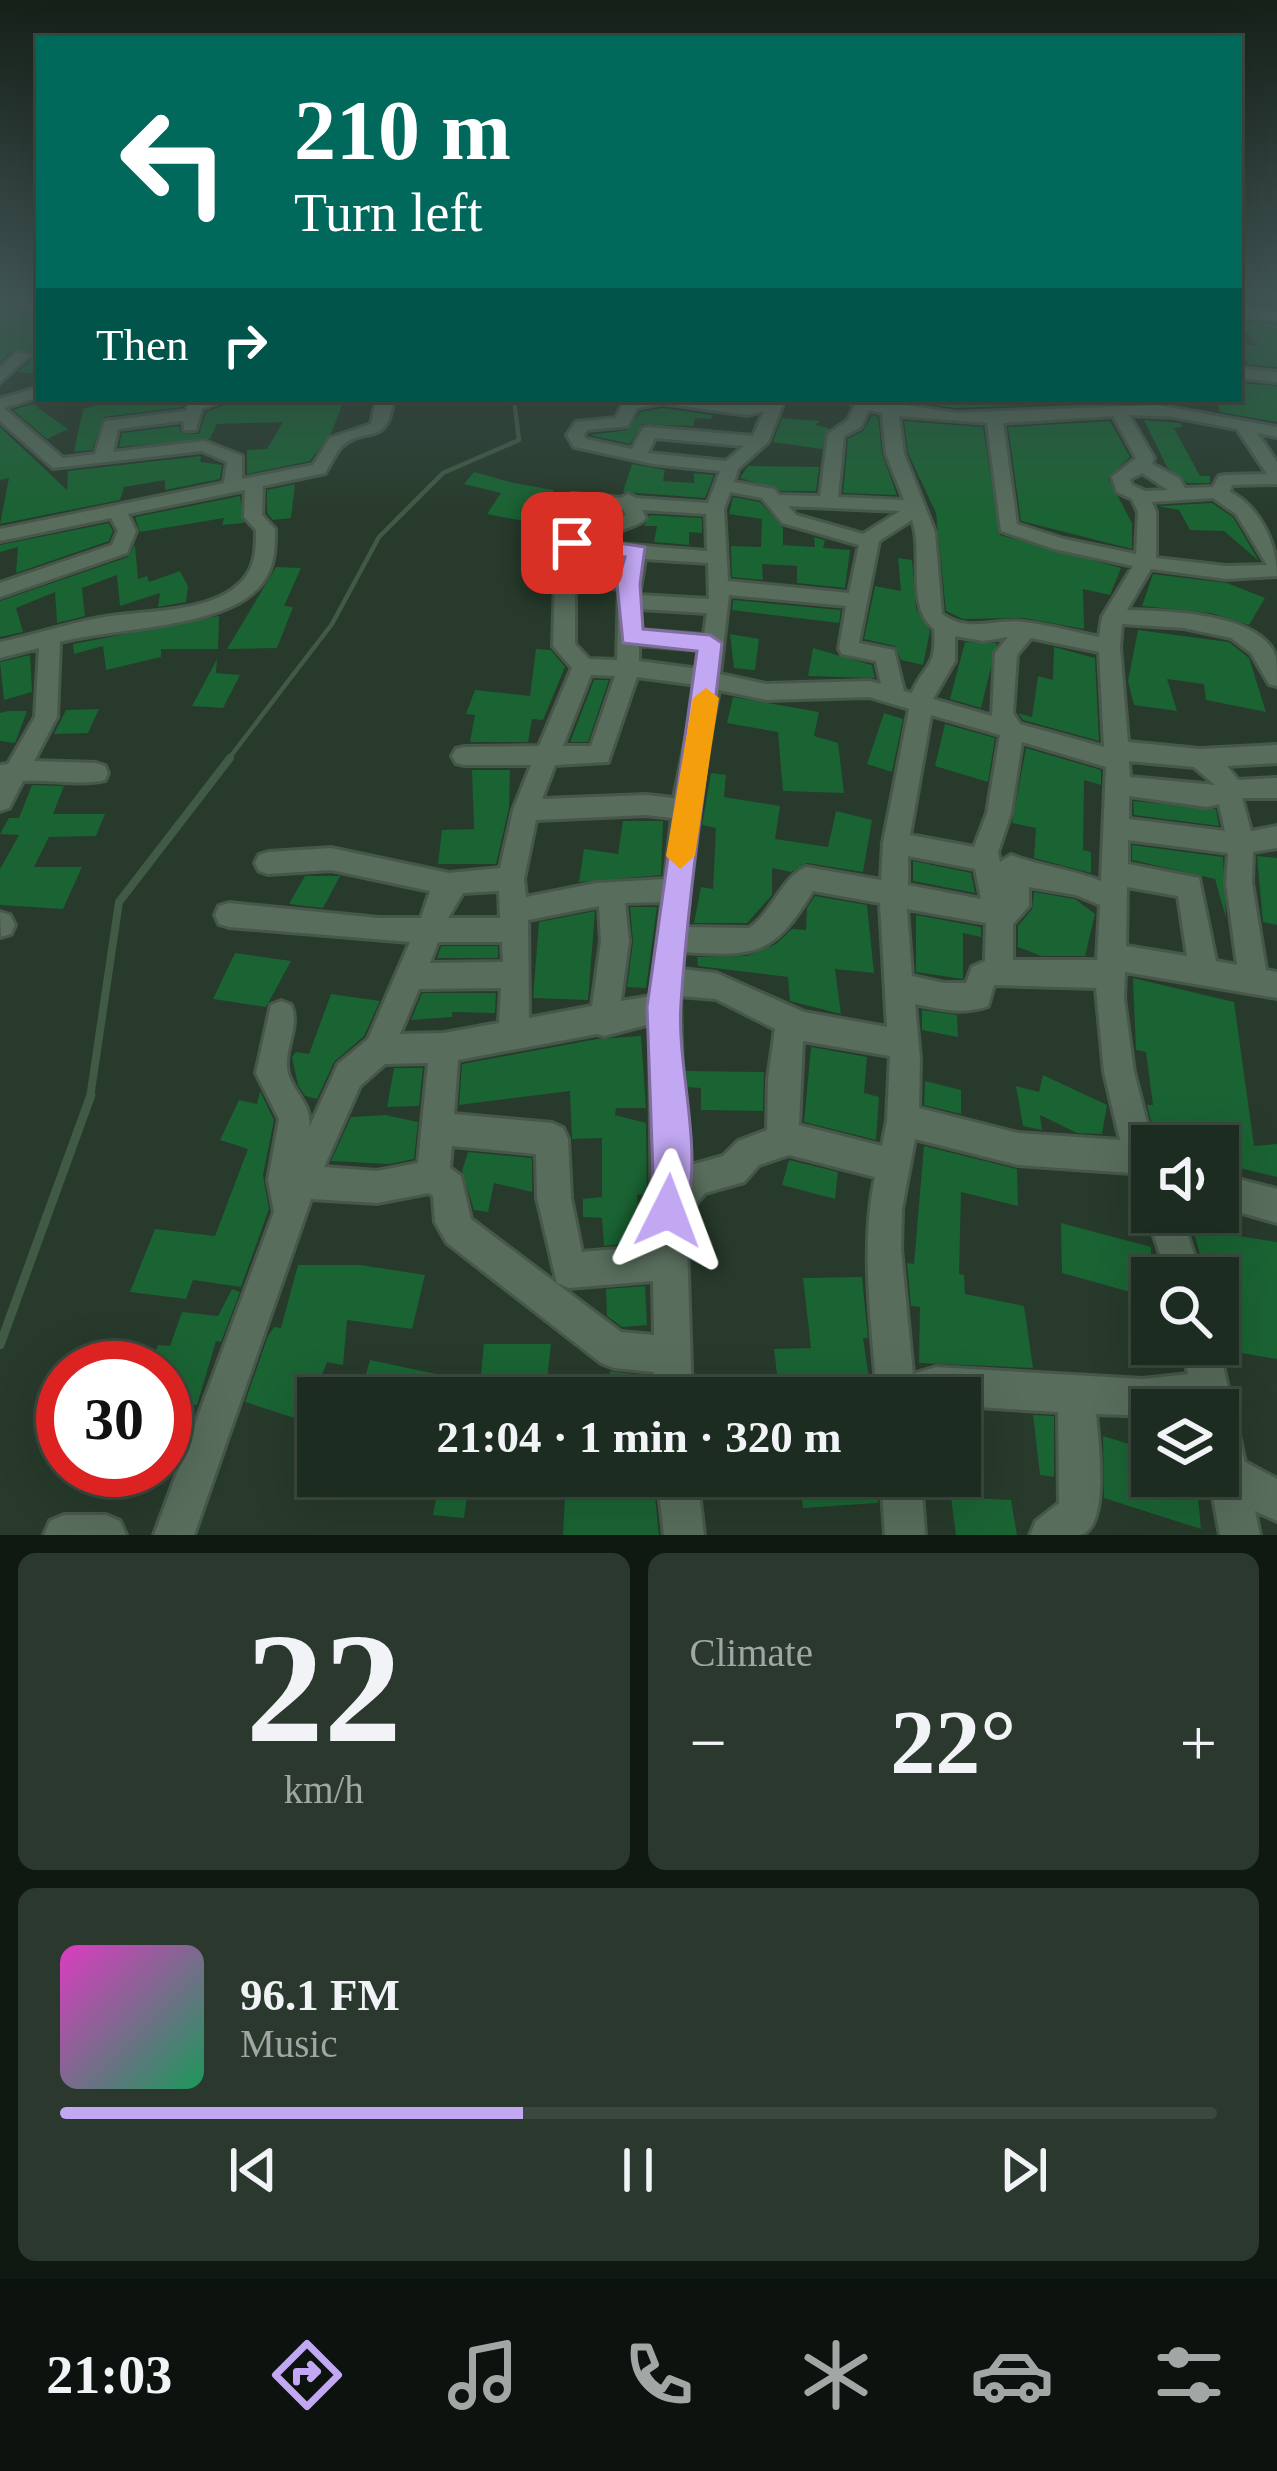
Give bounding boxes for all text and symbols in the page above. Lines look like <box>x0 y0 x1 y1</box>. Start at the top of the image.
icon: left <box>96 84 252 240</box>
text: 210 m <box>294 84 511 177</box>
text: Turn left <box>294 183 483 243</box>
icon: right <box>212 312 278 378</box>
text: Then <box>96 320 188 370</box>
pin <box>521 492 623 594</box>
icon: arrive <box>539 510 605 576</box>
map controls <box>1131 1125 1239 1497</box>
button: sound <box>1131 1125 1239 1233</box>
position arrow <box>605 1148 731 1274</box>
button: search <box>1131 1257 1239 1365</box>
speed limit sign: 30 <box>36 1341 192 1497</box>
button: layers <box>1131 1389 1239 1497</box>
text: 21:04 · 1 min · 320 m <box>437 1412 842 1462</box>
text: 22 <box>246 1602 402 1775</box>
text: Climate <box>690 1631 813 1674</box>
text: 22° <box>890 1693 1016 1792</box>
text: − <box>690 1706 727 1779</box>
text: + <box>1180 1706 1217 1779</box>
text: km/h <box>284 1768 364 1811</box>
text: 96.1 FM <box>240 1970 400 2020</box>
text: Music <box>240 2022 338 2065</box>
icon: previous <box>220 2137 286 2203</box>
icon: pause <box>605 2137 671 2203</box>
icon: next <box>991 2137 1057 2203</box>
icon: directions <box>265 2333 349 2417</box>
icon: music <box>441 2333 525 2417</box>
icon: phone <box>617 2333 701 2417</box>
icon: climate <box>794 2333 878 2417</box>
icon: car <box>970 2333 1054 2417</box>
icon: filters <box>1147 2333 1231 2417</box>
text: 21:03 <box>46 2345 172 2405</box>

